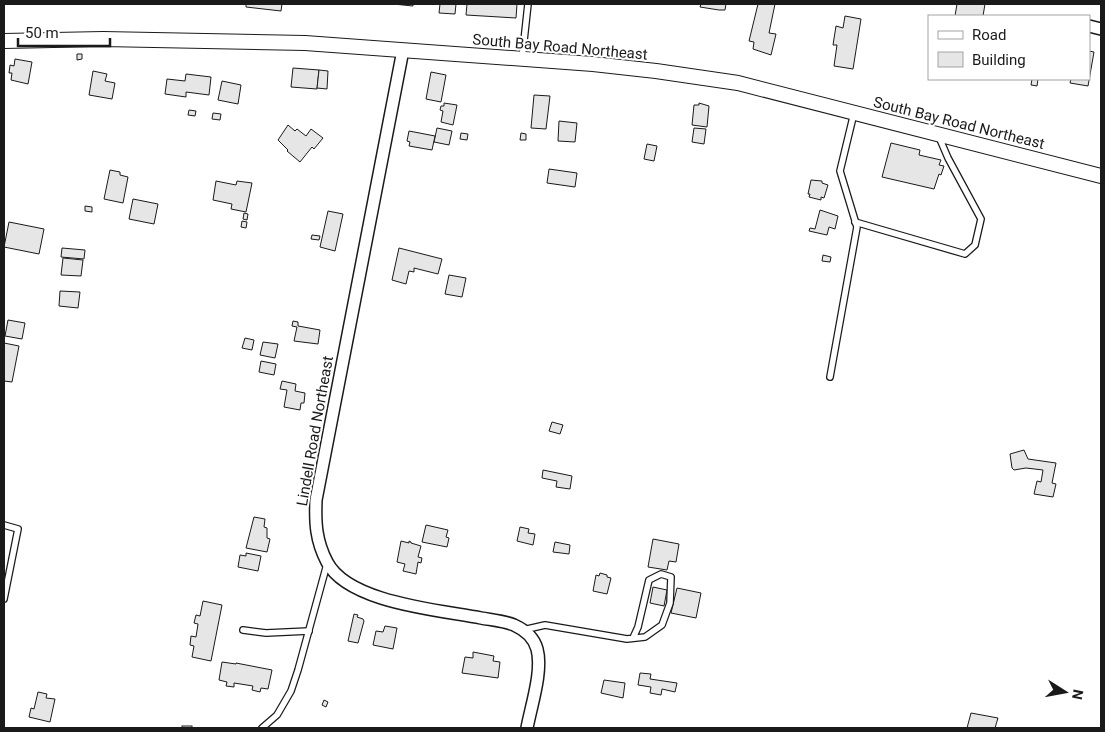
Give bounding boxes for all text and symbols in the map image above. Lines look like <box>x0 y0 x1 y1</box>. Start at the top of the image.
scale bar <box>18 15 110 47</box>
legend <box>928 15 1090 80</box>
text: 50 m <box>25 24 59 42</box>
text: Road <box>972 26 1006 44</box>
street label: South Bay Road Northeast <box>472 30 648 64</box>
text: Building <box>972 51 1026 69</box>
street label: South Bay Road Northeast <box>872 93 1046 153</box>
street label: Lindell Road Northeast <box>293 354 337 508</box>
north arrow <box>1040 667 1090 717</box>
text: N <box>1069 688 1087 701</box>

